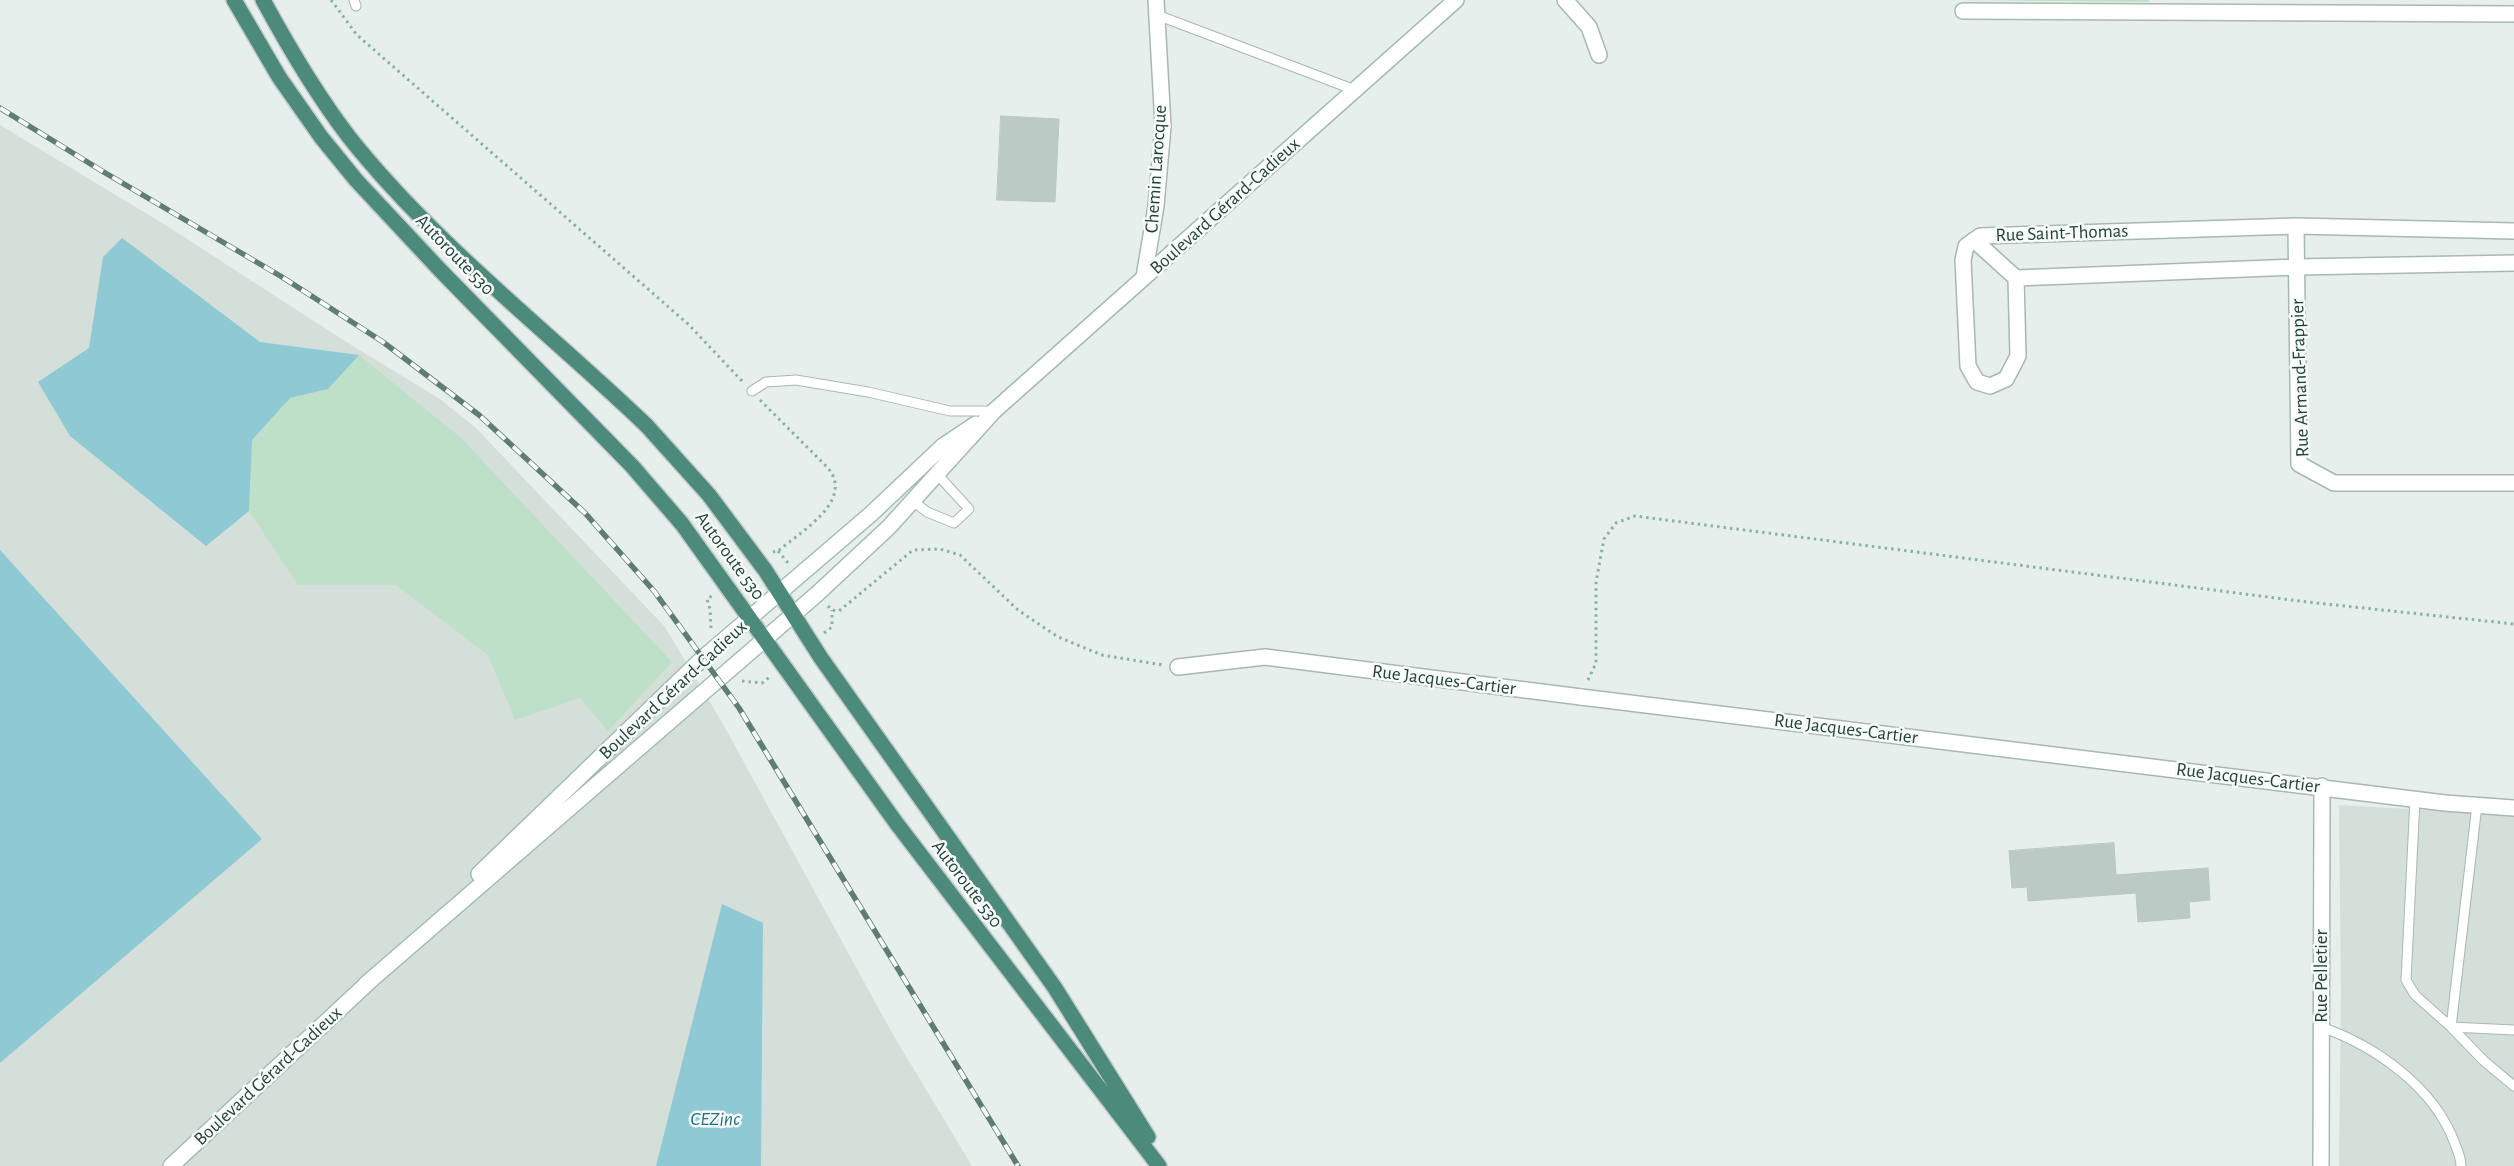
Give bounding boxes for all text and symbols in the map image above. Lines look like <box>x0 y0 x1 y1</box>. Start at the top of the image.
street label: Chemin Larocque <box>1140 104 1172 234</box>
street label: Boulevard Gérard-Cadieux <box>1145 133 1305 279</box>
street label: Autoroute 530 <box>411 210 499 300</box>
street label: Rue Saint-Thomas <box>1995 219 2129 247</box>
street label: Rue Armand-Frappier <box>2286 298 2314 458</box>
street label: Autoroute 530 <box>690 507 770 605</box>
street label: Boulevard Gérard-Cadieux <box>594 616 752 764</box>
street label: Rue Jacques-Cartier <box>1371 660 1517 700</box>
street label: Rue Jacques-Cartier <box>1773 709 1919 749</box>
street label: Rue Jacques-Cartier <box>2175 758 2321 798</box>
street label: Autoroute 530 <box>927 836 1007 932</box>
street label: Rue Pelletier <box>2310 929 2332 1023</box>
street label: Boulevard Gérard-Cadieux <box>189 1002 347 1150</box>
water label: CEZinc <box>690 1107 740 1131</box>

